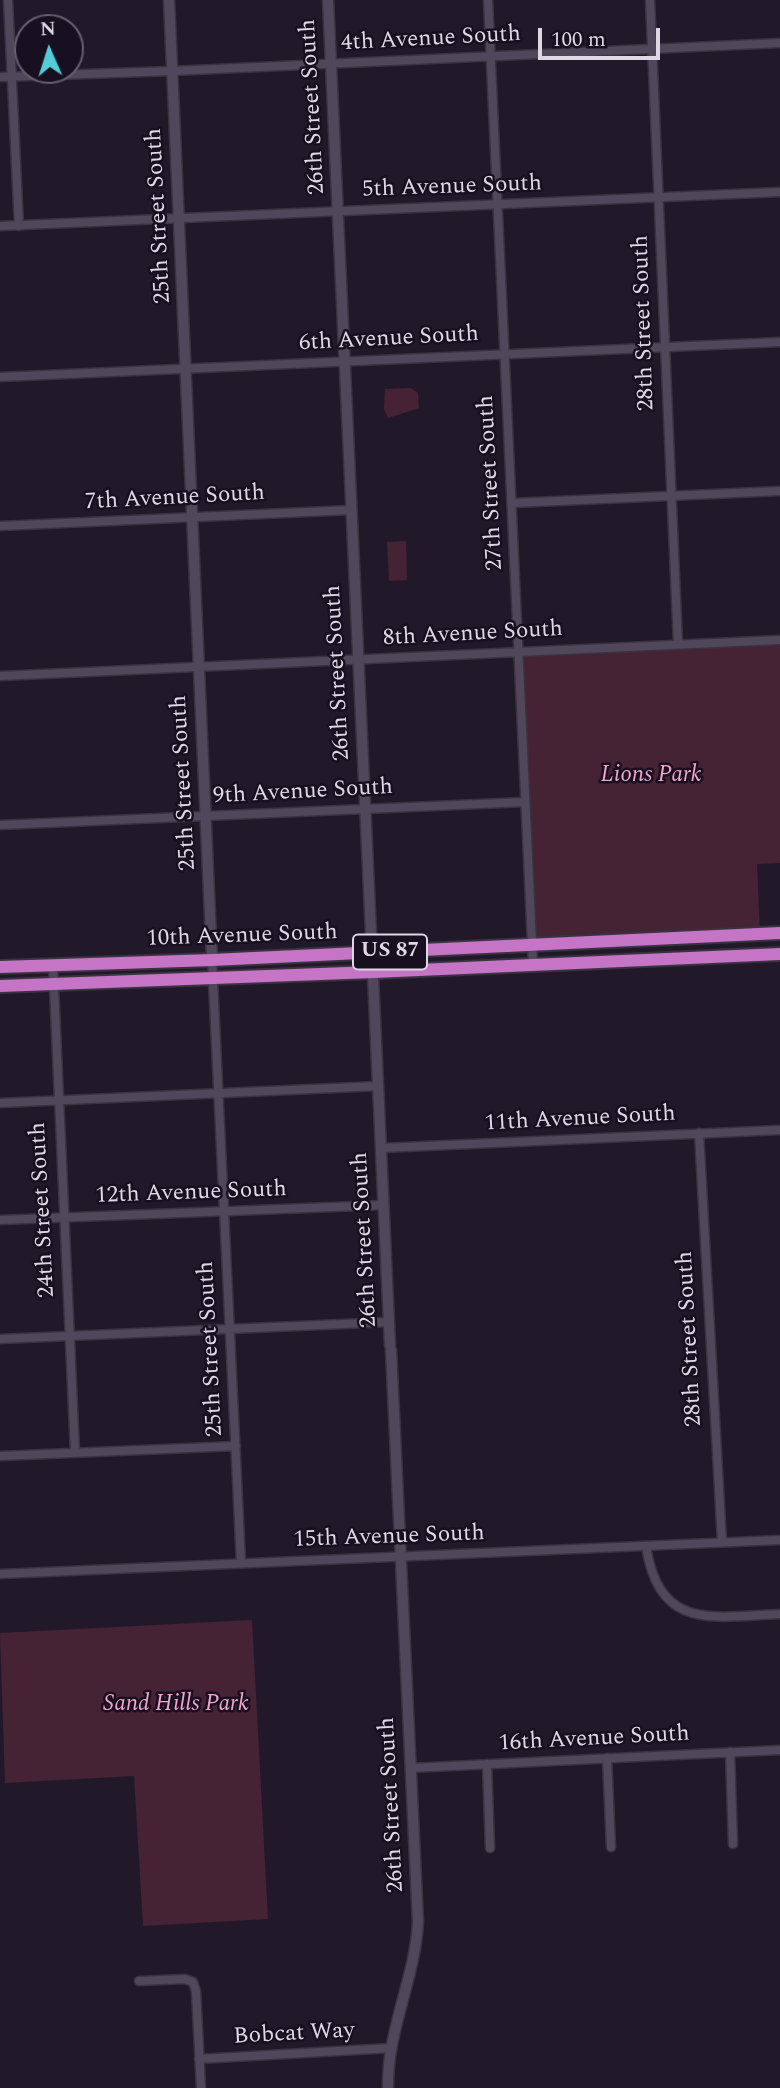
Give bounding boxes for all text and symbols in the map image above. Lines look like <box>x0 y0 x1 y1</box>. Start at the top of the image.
north arrow <box>14 14 84 84</box>
scale bar <box>542 14 664 58</box>
text: N <box>39 15 56 44</box>
street label: 26th Street South <box>296 18 332 196</box>
street label: 4th Avenue South <box>340 22 522 58</box>
text: 100 m <box>551 24 606 56</box>
street label: 25th Street South <box>142 127 178 305</box>
street label: 5th Avenue South <box>362 171 542 205</box>
street label: 28th Street South <box>628 235 662 411</box>
street label: 6th Avenue South <box>298 322 480 358</box>
street label: 27th Street South <box>474 394 510 572</box>
street label: 7th Avenue South <box>84 481 266 517</box>
street label: 26th Street South <box>321 584 357 762</box>
street label: 8th Avenue South <box>382 617 564 653</box>
street label: 25th Street South <box>167 694 203 872</box>
park label: Lions Park <box>600 762 702 790</box>
street label: 9th Avenue South <box>212 775 394 811</box>
street label: 10th Avenue South <box>146 920 338 954</box>
road number: US 87 <box>353 934 427 970</box>
street label: 11th Avenue South <box>484 1101 676 1139</box>
street label: 24th Street South <box>26 1121 62 1299</box>
street label: 26th Street South <box>348 1151 384 1329</box>
street label: 12th Avenue South <box>95 1177 287 1211</box>
street label: 28th Street South <box>673 1250 709 1428</box>
street label: 25th Street South <box>194 1260 230 1438</box>
street label: 15th Avenue South <box>293 1521 485 1555</box>
park label: Sand Hills Park <box>103 1691 249 1719</box>
street label: 26th Street South <box>375 1716 411 1894</box>
street label: 16th Avenue South <box>498 1721 690 1759</box>
street label: Bobcat Way <box>233 2018 355 2052</box>

